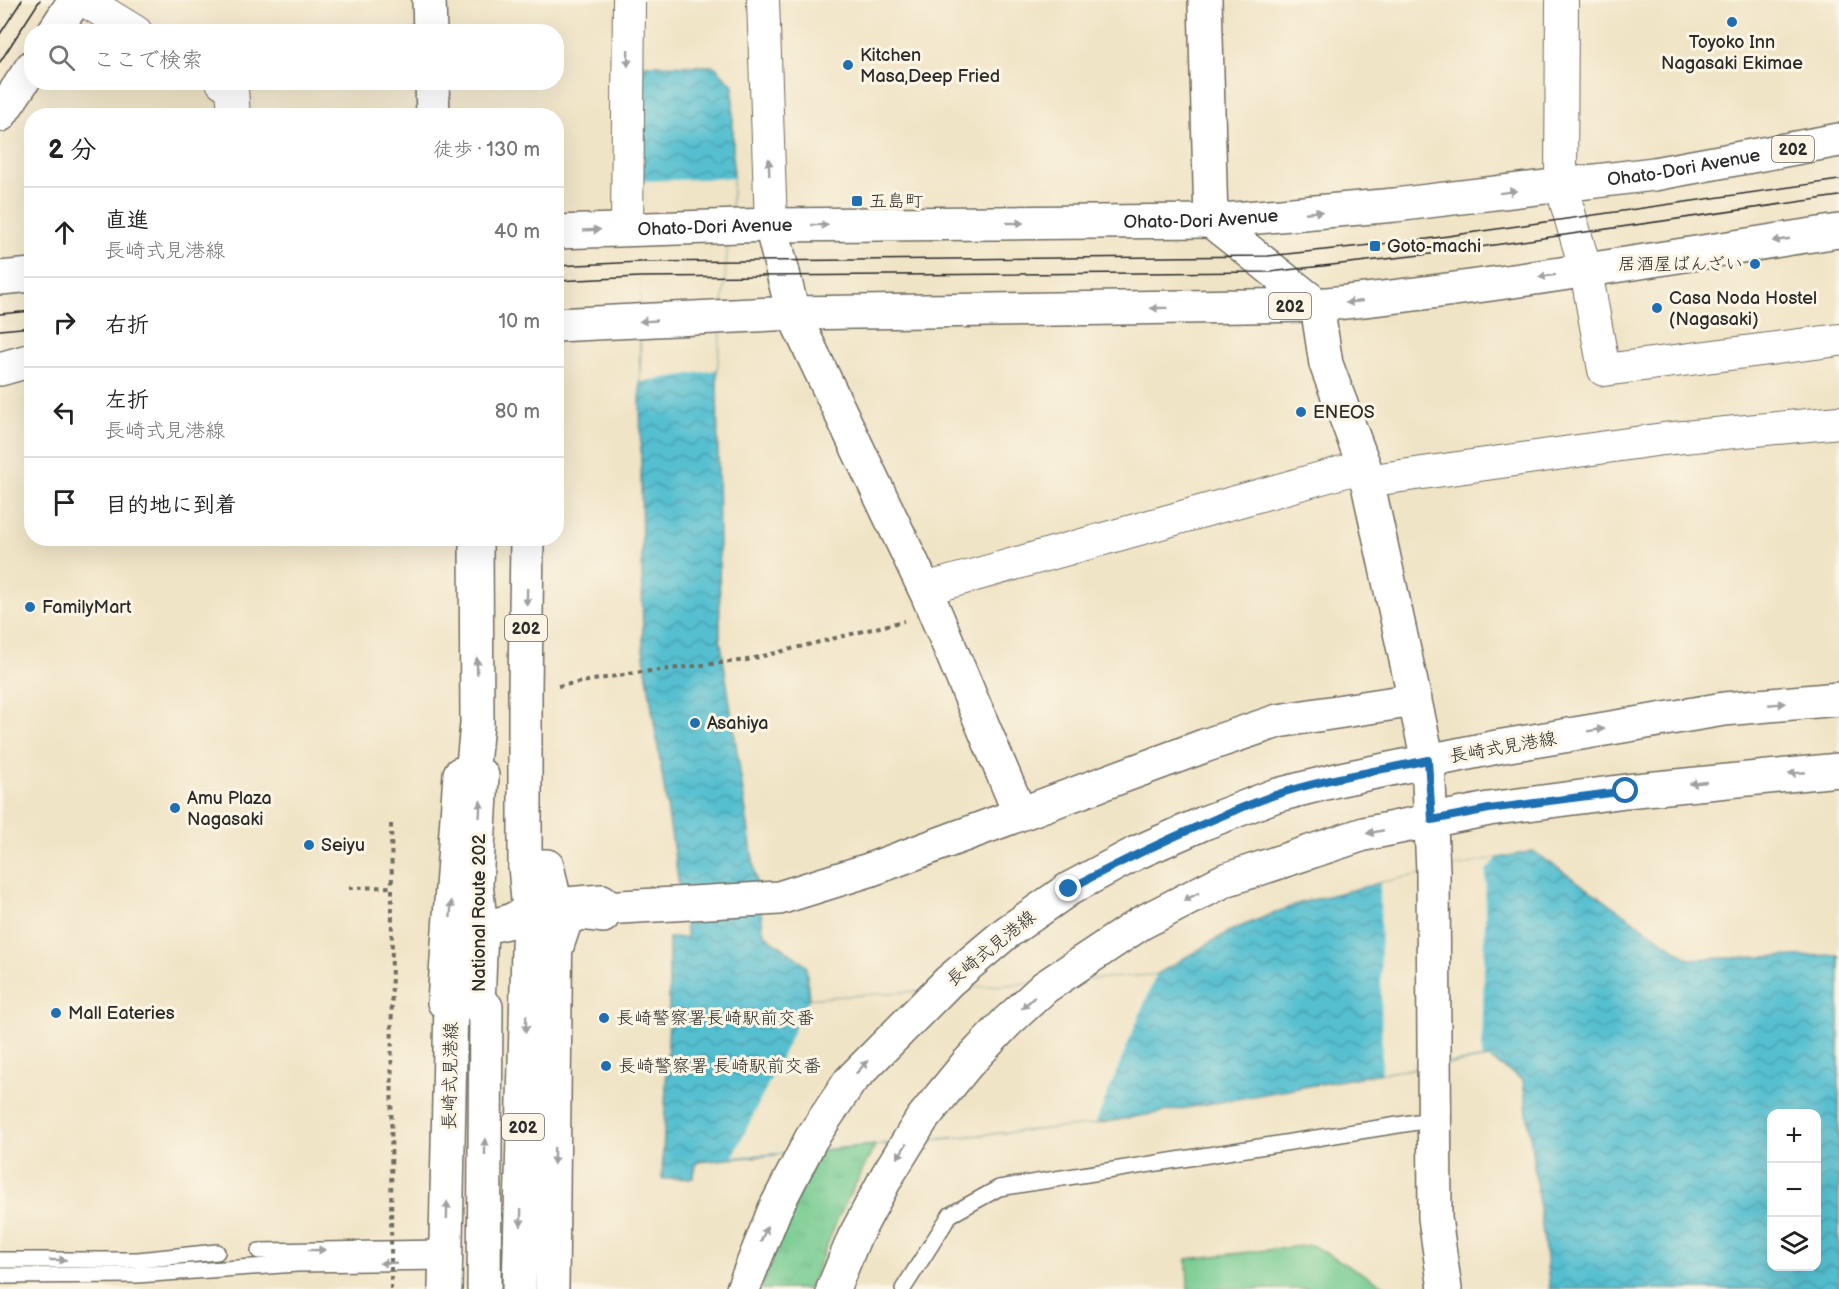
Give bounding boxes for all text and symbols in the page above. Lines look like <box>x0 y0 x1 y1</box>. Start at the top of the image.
marker: Toyoko Inn Nagasaki Ekimae <box>1725 15 1739 29</box>
search box <box>24 24 564 90</box>
place label: Toyoko Inn Nagasaki Ekimae <box>1661 32 1803 74</box>
icon: search <box>45 41 78 74</box>
place label: Kitchen Masa,Deep Fried <box>860 45 1000 87</box>
text: ここで検索 <box>93 47 203 74</box>
one-way arrow <box>623 49 633 68</box>
marker: Kitchen Masa,Deep Fried <box>841 58 855 72</box>
text: 2 分 <box>48 135 97 166</box>
road number: 202 <box>1772 136 1814 162</box>
text: 徒歩 · 130 m <box>433 138 540 162</box>
street label: Ohato-Dori Avenue <box>1606 145 1762 191</box>
one-way arrow <box>764 157 774 176</box>
one-way arrow <box>1499 187 1518 196</box>
place label: 五島町 <box>869 191 923 212</box>
marker: 五島町 <box>850 194 864 208</box>
street label: Ohato-Dori Avenue <box>1123 205 1279 233</box>
text: 直進 <box>105 207 149 234</box>
one-way arrow <box>1305 207 1324 217</box>
street label: Ohato-Dori Avenue <box>637 215 793 240</box>
icon: ahead <box>48 216 81 249</box>
one-way arrow <box>1005 218 1024 228</box>
text: 40 m <box>494 220 540 244</box>
one-way arrow <box>810 220 829 230</box>
one-way arrow <box>582 225 601 235</box>
place label: Goto-machi <box>1387 236 1481 257</box>
one-way arrow <box>1772 236 1791 245</box>
text: 長崎式見港線 <box>105 239 225 263</box>
marker: Goto-machi <box>1368 239 1382 253</box>
place label: 居酒屋ばんざい <box>1618 254 1743 275</box>
marker: 居酒屋ばんざい <box>1748 257 1762 271</box>
one-way arrow <box>1537 272 1556 281</box>
place label: Casa Noda Hostel (Nagasaki) <box>1669 288 1817 330</box>
road number: 202 <box>1269 293 1311 319</box>
one-way arrow <box>1344 297 1363 307</box>
marker: Casa Noda Hostel (Nagasaki) <box>1650 301 1664 315</box>
one-way arrow <box>1149 303 1168 313</box>
icon: right <box>48 306 81 339</box>
text: 10 m <box>499 310 540 334</box>
text: 右折 <box>105 312 149 339</box>
one-way arrow <box>639 317 658 326</box>
text: 左折 <box>105 387 149 414</box>
icon: left <box>48 396 81 429</box>
text: 80 m <box>495 400 540 424</box>
place label: ENEOS <box>1313 402 1375 423</box>
marker: ENEOS <box>1294 405 1308 419</box>
text: 長崎式見港線 <box>105 419 225 443</box>
icon: arrive <box>48 486 81 519</box>
text: 目的地に到着 <box>105 492 237 519</box>
one-way arrow <box>522 587 531 606</box>
place label: FamilyMart <box>42 597 132 618</box>
marker: FamilyMart <box>23 600 37 614</box>
road number: 202 <box>505 615 547 641</box>
one-way arrow <box>472 656 482 675</box>
one-way arrow <box>1767 699 1786 709</box>
place label: Asahiya <box>707 713 768 734</box>
marker: Asahiya <box>688 716 702 730</box>
one-way arrow <box>1586 726 1605 735</box>
street label: 長崎式見港線 <box>1448 728 1558 767</box>
one-way arrow <box>1788 768 1807 778</box>
route start <box>1612 777 1638 803</box>
one-way arrow <box>1688 778 1707 788</box>
place label: Amu Plaza Nagasaki <box>187 788 272 830</box>
one-way arrow <box>475 799 484 818</box>
marker: Amu Plaza Nagasaki <box>168 801 182 815</box>
one-way arrow <box>1365 828 1384 837</box>
street label: National Route 202 <box>469 834 490 992</box>
place label: Seiyu <box>321 835 365 856</box>
marker: Seiyu <box>302 838 316 852</box>
route end <box>1055 875 1081 901</box>
one-way arrow <box>1183 893 1200 902</box>
one-way arrow <box>446 900 455 919</box>
street label: 長崎式見港線 <box>943 906 1040 991</box>
one-way arrow <box>1021 996 1036 1009</box>
place label: Mall Eateries <box>68 1003 175 1024</box>
marker: Mall Eateries <box>49 1006 63 1020</box>
place label: 長崎警察署長崎駅前交番 <box>616 1008 814 1029</box>
marker: 長崎警察署長崎駅前交番 <box>597 1011 611 1025</box>
one-way arrow <box>521 1014 530 1033</box>
street label: 長崎式見港線 <box>439 1022 462 1130</box>
place label: 長崎警察署 長崎駅前交番 <box>618 1056 821 1077</box>
marker: 長崎警察署 長崎駅前交番 <box>599 1059 613 1073</box>
one-way arrow <box>855 1060 869 1074</box>
map controls <box>1767 1109 1821 1271</box>
button: + <box>1767 1109 1821 1163</box>
road number: 202 <box>502 1114 544 1140</box>
one-way arrow <box>480 1137 490 1156</box>
one-way arrow <box>897 1143 908 1159</box>
one-way arrow <box>549 1147 558 1166</box>
button: − <box>1767 1163 1821 1217</box>
one-way arrow <box>442 1200 451 1219</box>
one-way arrow <box>516 1209 526 1228</box>
button: layers <box>1767 1217 1821 1271</box>
one-way arrow <box>759 1225 769 1243</box>
one-way arrow <box>308 1245 327 1255</box>
one-way arrow <box>49 1255 68 1265</box>
one-way arrow <box>378 1258 397 1268</box>

